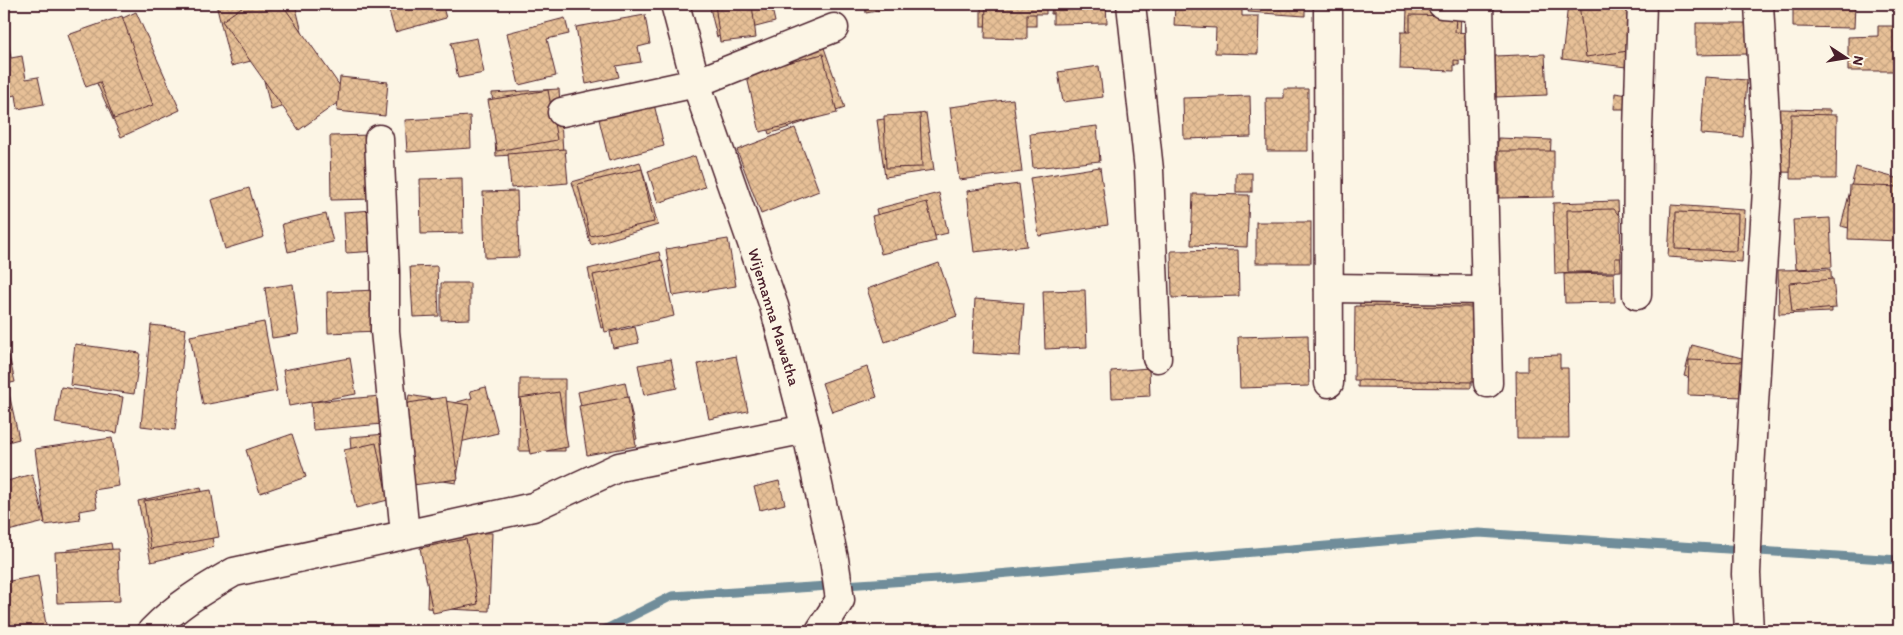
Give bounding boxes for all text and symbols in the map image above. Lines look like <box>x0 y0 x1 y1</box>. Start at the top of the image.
north arrow <box>1820 32 1870 82</box>
text: N <box>1849 54 1868 67</box>
street label: Wijemanna Mawatha <box>744 246 804 389</box>

